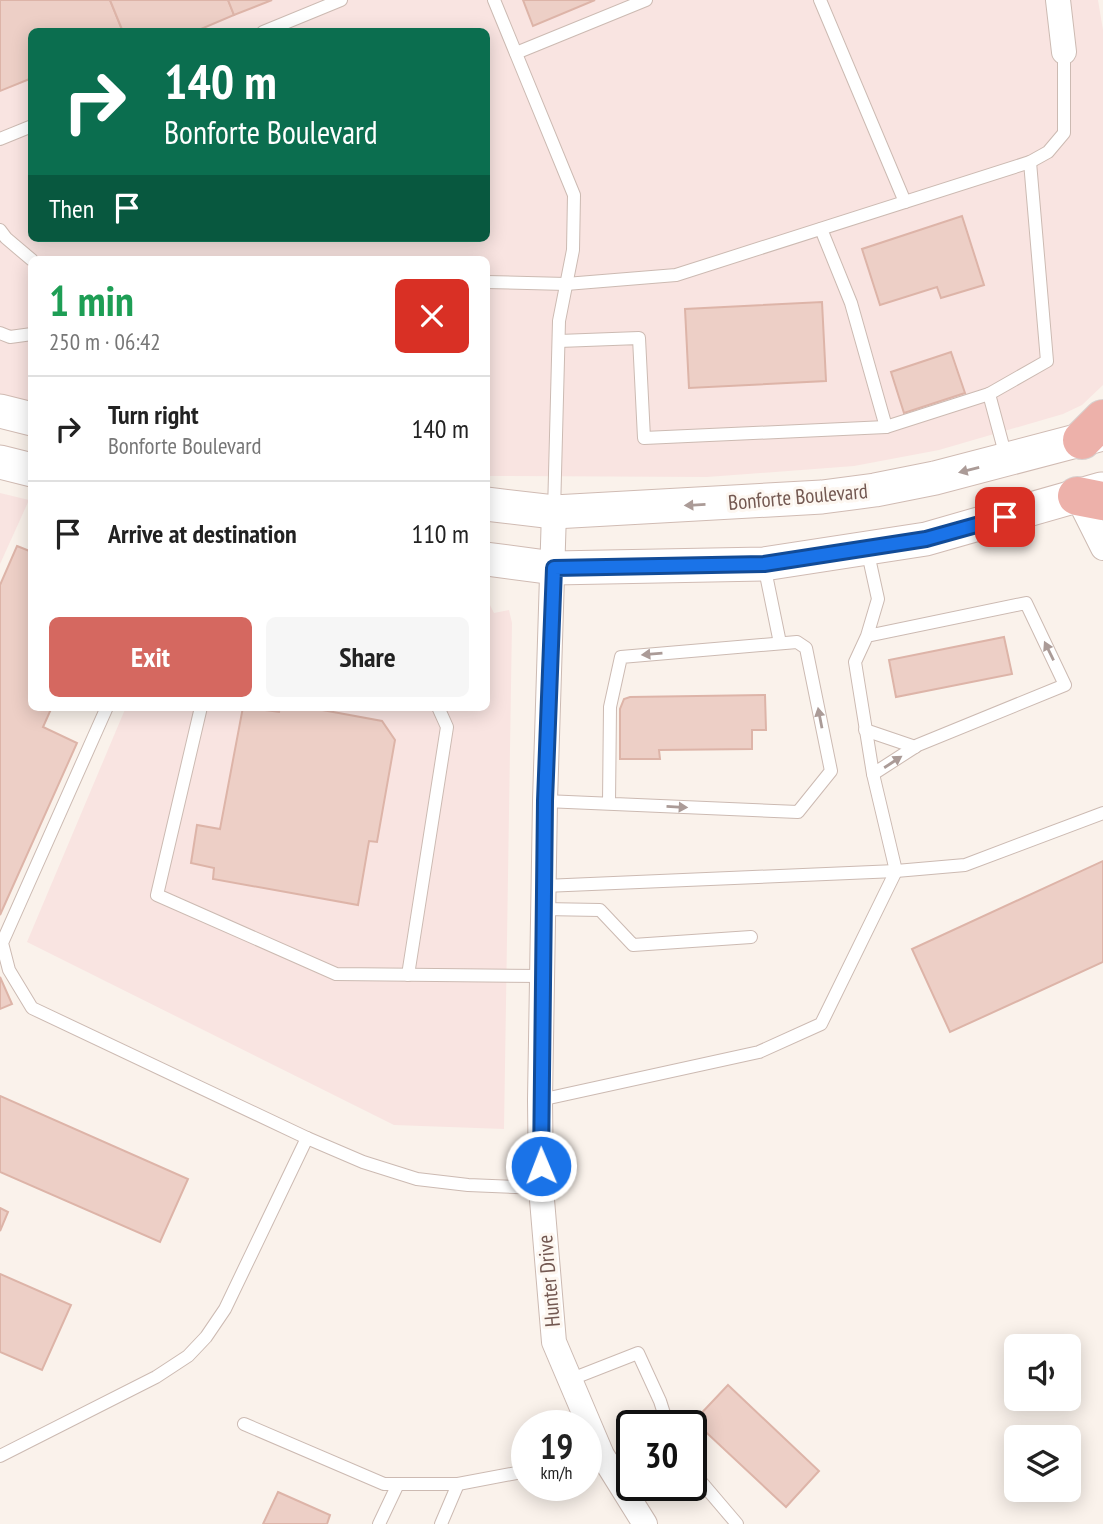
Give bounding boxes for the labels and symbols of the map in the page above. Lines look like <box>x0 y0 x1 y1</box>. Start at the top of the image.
one-way arrow <box>958 465 980 476</box>
street label: Bonforte Boulevard <box>727 477 869 516</box>
pin <box>975 487 1035 547</box>
one-way arrow <box>684 499 706 510</box>
one-way arrow <box>1043 641 1054 661</box>
one-way arrow <box>641 649 663 660</box>
one-way arrow <box>815 707 826 729</box>
one-way arrow <box>883 755 902 768</box>
one-way arrow <box>667 801 689 812</box>
position arrow <box>504 1129 578 1203</box>
street label: Hunter Drive <box>531 1234 566 1328</box>
speed limit sign: 30 <box>616 1410 707 1501</box>

